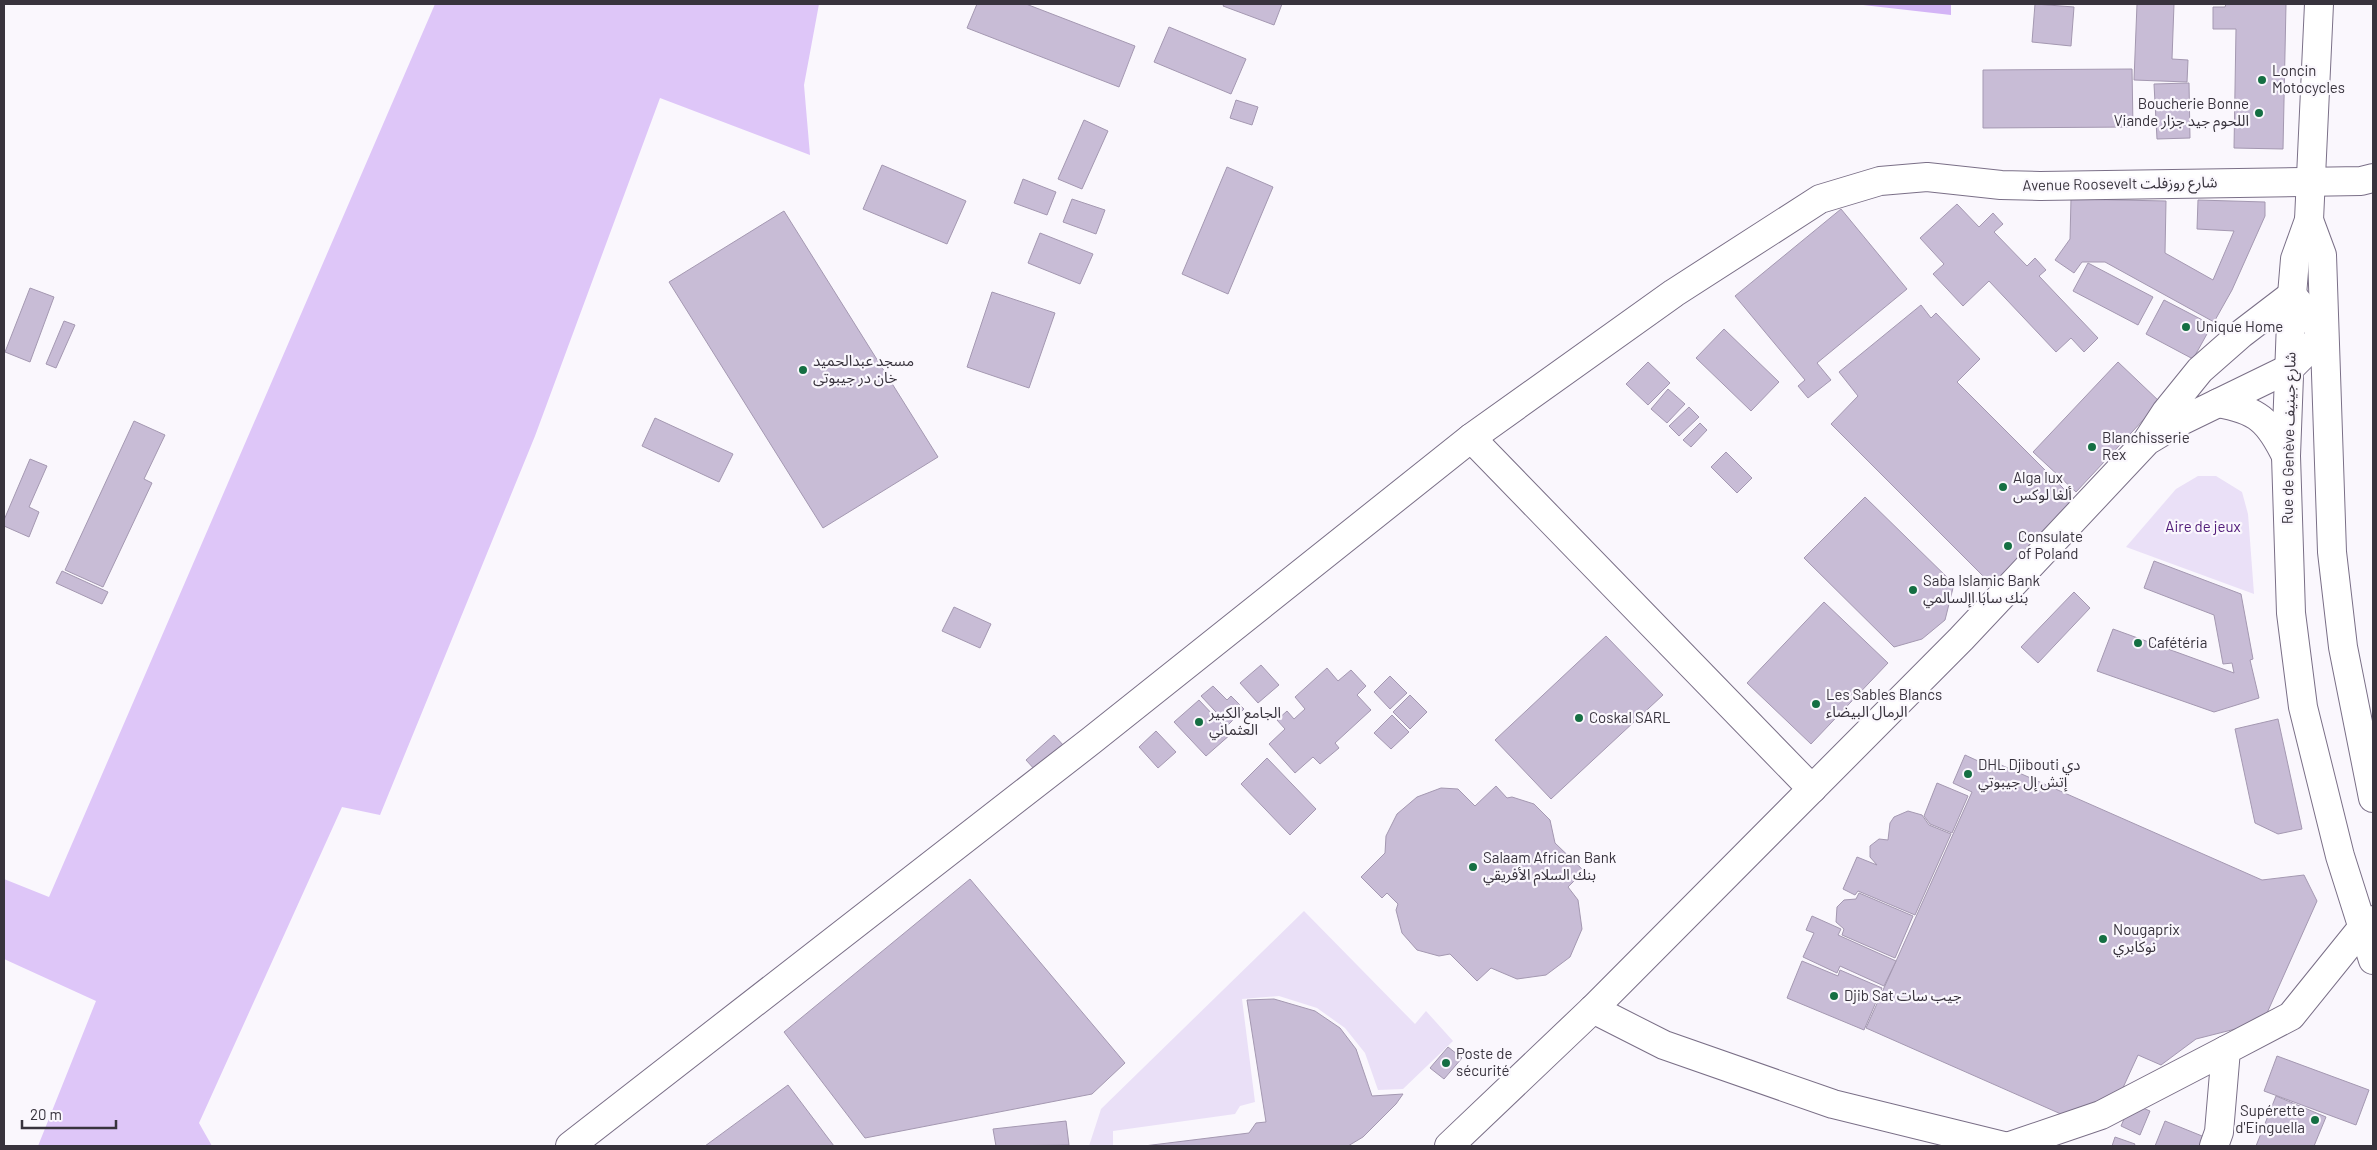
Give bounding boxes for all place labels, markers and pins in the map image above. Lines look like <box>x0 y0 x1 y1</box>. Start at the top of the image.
place label: Loncin Motocycles <box>2272 61 2345 96</box>
marker: Loncin Motocycles <box>2256 74 2268 86</box>
place label: Boucherie Bonne Viande اللحوم جيد جزار <box>2114 94 2249 132</box>
marker: Boucherie Bonne Viande اللحوم جيد جزار <box>2253 107 2265 119</box>
place label: Unique Home <box>2196 317 2283 335</box>
marker: Unique Home <box>2180 321 2192 333</box>
place label: مسجد عبدالحمید خان در جیبوتی <box>813 351 914 387</box>
marker: مسجد عبدالحمید خان در جیبوتی <box>797 364 809 376</box>
place label: Blanchisserie Rex <box>2102 428 2190 463</box>
marker: Blanchisserie Rex <box>2086 441 2098 453</box>
place label: Alga lux ألغا لوكس <box>2013 468 2072 504</box>
marker: Alga lux ألغا لوكس <box>1997 481 2009 493</box>
place label: Consulate of Poland <box>2018 527 2083 562</box>
marker: Consulate of Poland <box>2002 540 2014 552</box>
place label: Saba Islamic Bank بنك سابا اإلسالمي <box>1923 571 2041 609</box>
marker: Saba Islamic Bank بنك سابا اإلسالمي <box>1907 584 1919 596</box>
place label: Cafétéria <box>2148 633 2207 651</box>
marker: Cafétéria <box>2132 637 2144 649</box>
place label: Les Sables Blancs الرمال البيضاء <box>1826 685 1942 721</box>
marker: Les Sables Blancs الرمال البيضاء <box>1810 698 1822 710</box>
place label: الجامع الكبير العثماني <box>1208 703 1281 741</box>
place label: Coskal SARL <box>1589 708 1671 726</box>
marker: Coskal SARL <box>1573 712 1585 724</box>
marker: الجامع الكبير العثماني <box>1193 716 1205 728</box>
place label: DHL Djibouti دي إتش إل جيبوتي <box>1978 755 2081 793</box>
marker: DHL Djibouti دي إتش إل جيبوتي <box>1962 768 1974 780</box>
place label: Salaam African Bank بنك السلام الأفريقي <box>1483 848 1617 886</box>
marker: Salaam African Bank بنك السلام الأفريقي <box>1467 861 1479 873</box>
place label: Nougaprix نوكابري <box>2113 920 2180 958</box>
marker: Nougaprix نوكابري <box>2097 933 2109 945</box>
place label: Djib Sat جيب سات <box>1844 986 1962 1004</box>
marker: Djib Sat جيب سات <box>1828 990 1840 1002</box>
place label: Poste de sécurité <box>1456 1044 1512 1079</box>
marker: Poste de sécurité <box>1440 1057 1452 1069</box>
place label: Supérette d'Einguella <box>2235 1101 2305 1136</box>
marker: Supérette d'Einguella <box>2309 1114 2321 1126</box>

